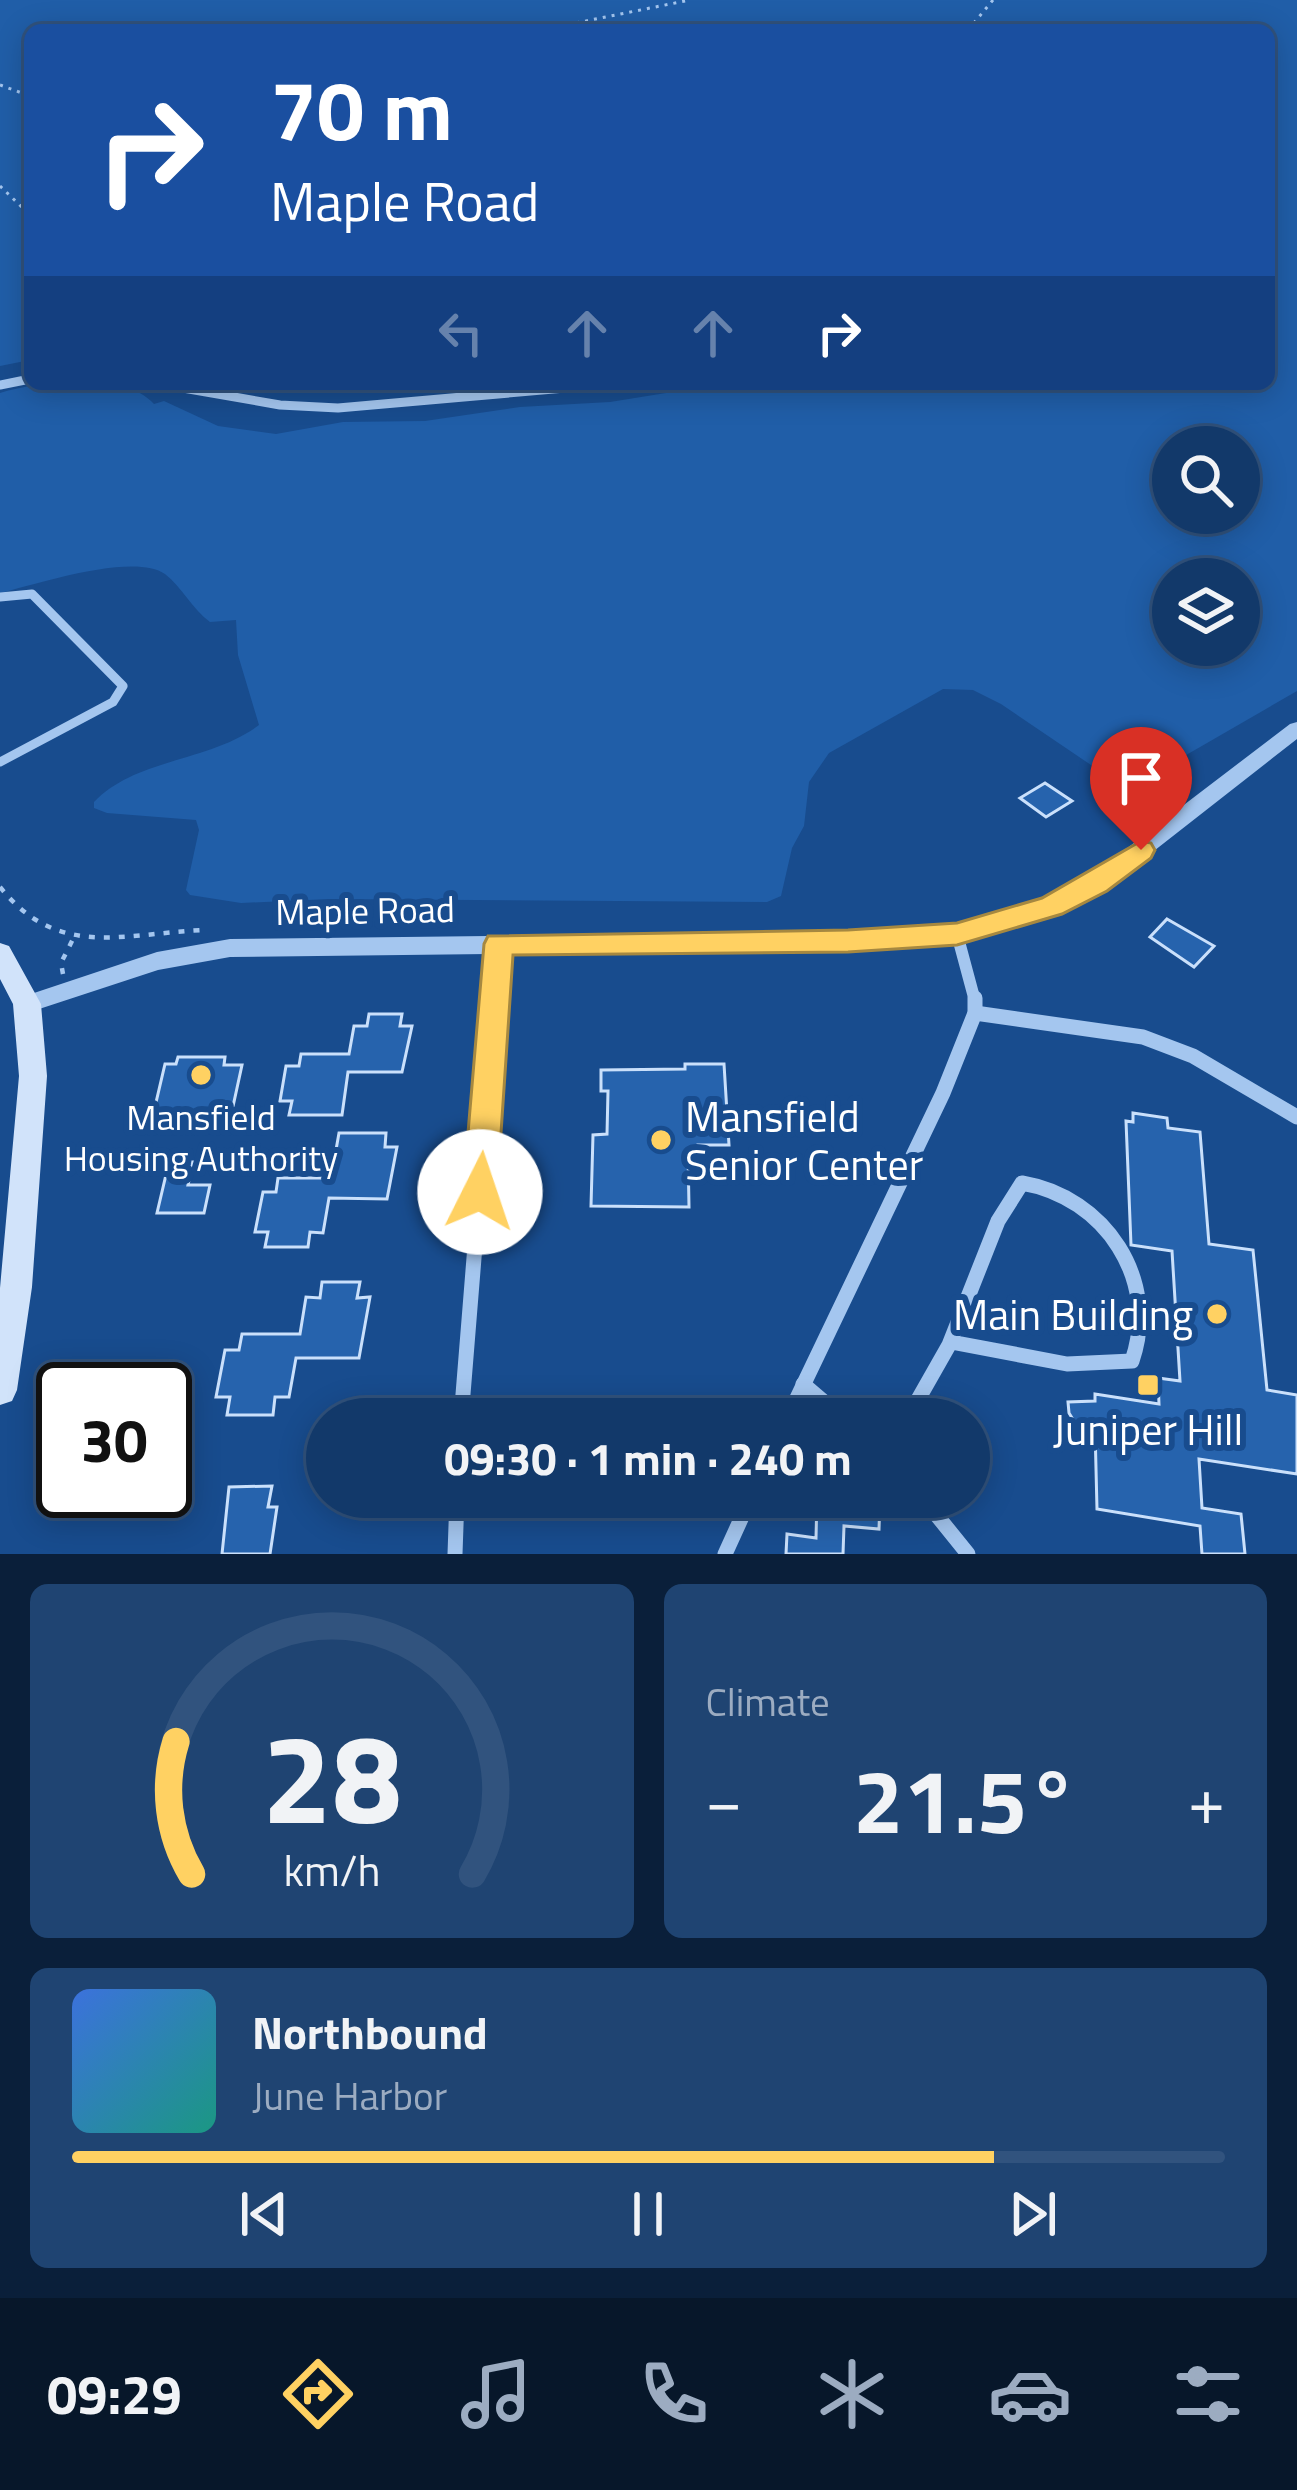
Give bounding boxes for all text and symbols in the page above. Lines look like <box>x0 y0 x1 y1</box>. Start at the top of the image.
text: 70 m <box>270 45 453 173</box>
icon: right <box>72 72 228 228</box>
text: Maple Road <box>270 160 539 242</box>
icon: left <box>428 300 494 366</box>
icon: ahead <box>554 300 620 366</box>
icon: ahead <box>680 300 746 366</box>
icon: right <box>806 300 872 366</box>
map controls <box>1152 426 1260 666</box>
button: search <box>1152 426 1260 534</box>
button: layers <box>1152 558 1260 666</box>
pin <box>1090 727 1192 850</box>
icon: arrive <box>1108 745 1174 811</box>
street label: Maple Road <box>275 881 455 939</box>
marker: Mansfield Housing Authority <box>188 1062 214 1088</box>
place label: Mansfield Senior Center <box>685 1084 923 1196</box>
place label: Mansfield Housing Authority <box>64 1089 338 1185</box>
marker: Mansfield Senior Center <box>648 1127 674 1153</box>
position arrow <box>417 1129 543 1255</box>
place label: Main Building <box>953 1282 1193 1346</box>
marker: Main Building <box>1204 1301 1230 1327</box>
speed limit sign: 30 <box>36 1362 192 1518</box>
marker: Juniper Hill <box>1135 1372 1161 1398</box>
place label: Juniper Hill <box>1053 1397 1243 1461</box>
text: 09:30 · 1 min · 240 m <box>444 1424 852 1492</box>
text: Climate <box>706 1672 830 1731</box>
text: 28 <box>262 1682 402 1871</box>
text: 21.5° <box>853 1731 1078 1868</box>
text: − <box>706 1749 742 1850</box>
text: + <box>1188 1749 1225 1850</box>
text: km/h <box>283 1837 380 1903</box>
text: Northbound <box>252 1998 488 2066</box>
text: June Harbor <box>252 2066 447 2125</box>
icon: previous <box>231 2181 297 2247</box>
icon: pause <box>615 2181 681 2247</box>
icon: next <box>1000 2181 1066 2247</box>
icon: directions <box>276 2352 360 2436</box>
icon: music <box>454 2352 538 2436</box>
icon: phone <box>632 2352 716 2436</box>
icon: climate <box>810 2352 894 2436</box>
icon: car <box>988 2352 1072 2436</box>
icon: filters <box>1166 2352 1250 2436</box>
text: 09:29 <box>47 2353 182 2435</box>

